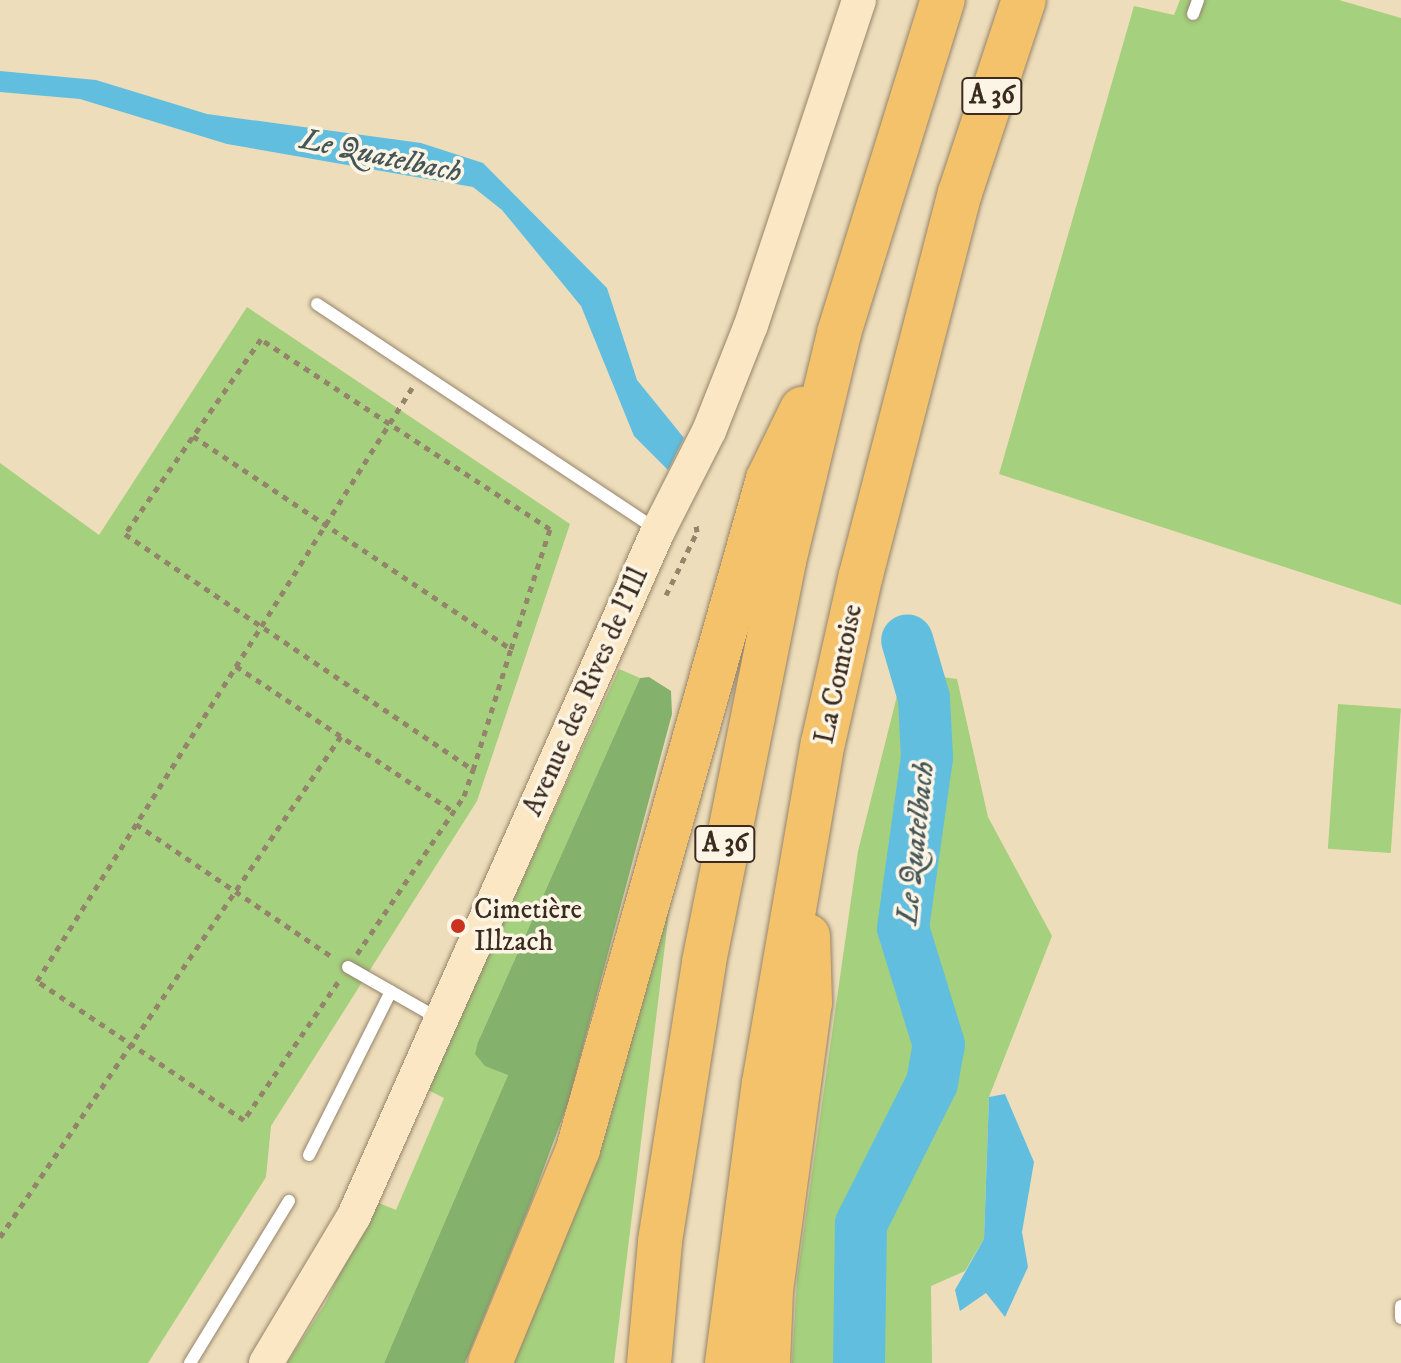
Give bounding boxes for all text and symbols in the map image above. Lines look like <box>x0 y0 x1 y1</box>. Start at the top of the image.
road number: A 36 <box>960 74 1024 118</box>
water label: Le Quatelbach <box>297 122 465 192</box>
street label: Avenue des Rives de l'Ill <box>516 563 656 821</box>
street label: La Comtoise <box>808 601 870 747</box>
water label: Le Quatelbach <box>891 760 943 926</box>
road number: A 36 <box>693 822 757 866</box>
place label: Cimetière Illzach <box>474 893 582 959</box>
marker: Cimetière Illzach <box>449 917 467 935</box>

